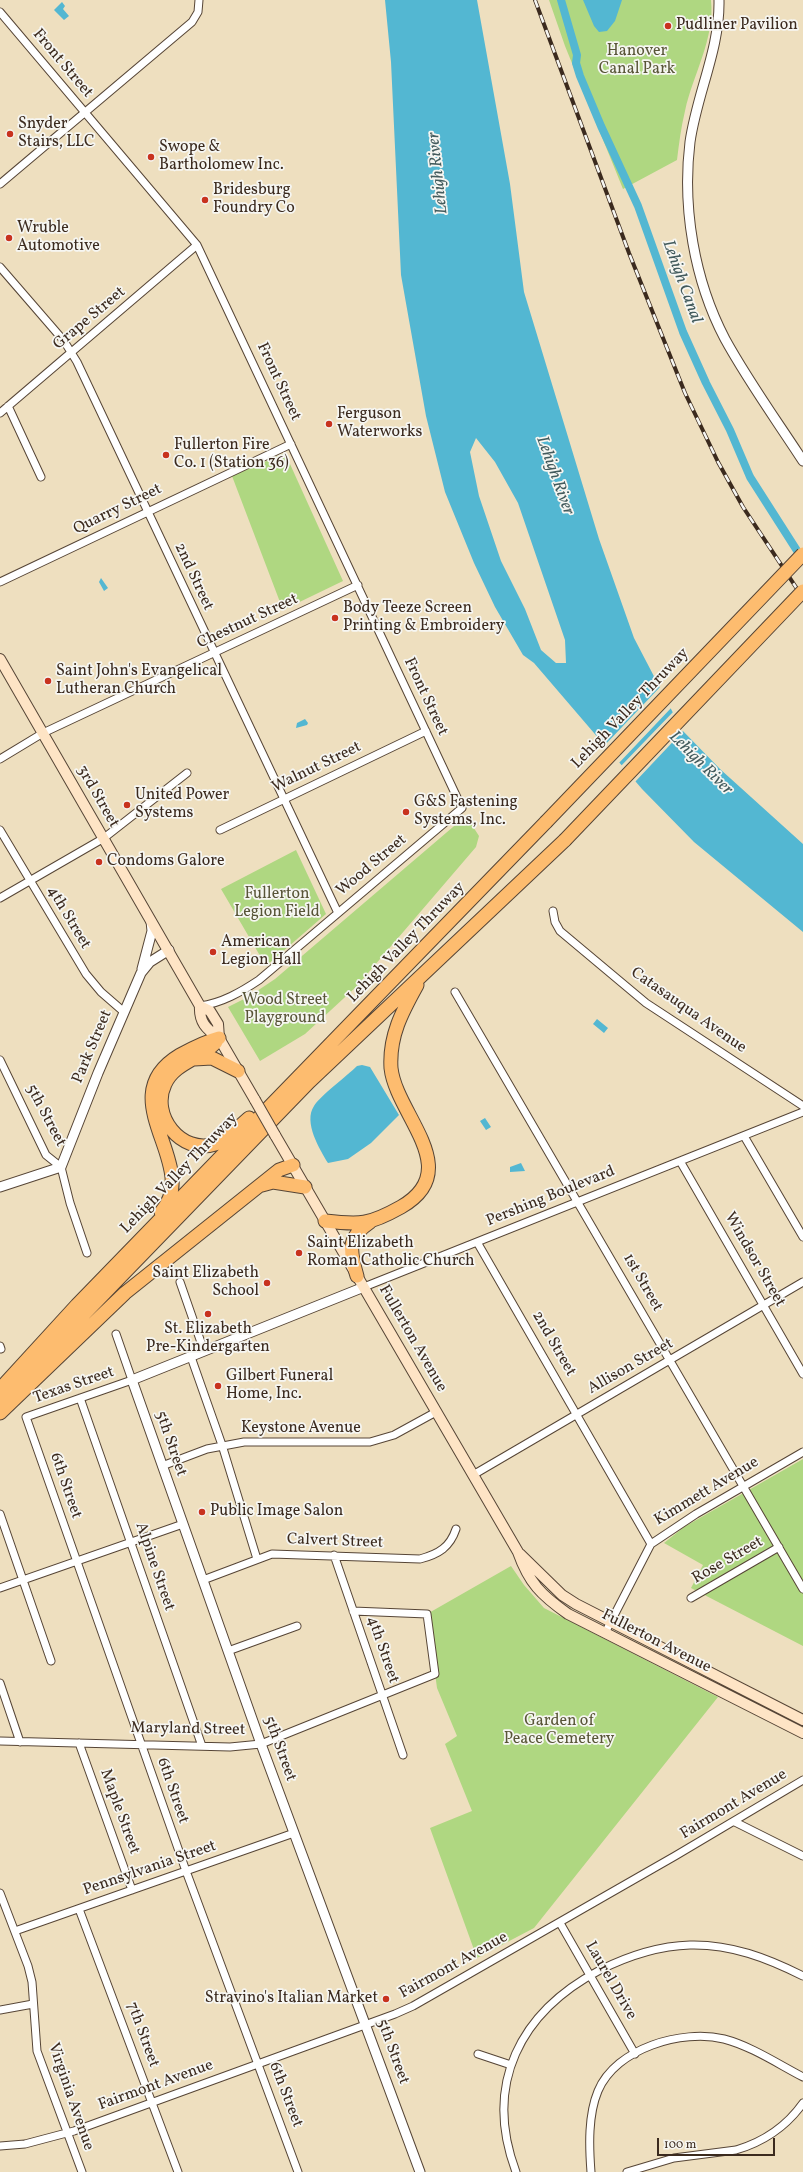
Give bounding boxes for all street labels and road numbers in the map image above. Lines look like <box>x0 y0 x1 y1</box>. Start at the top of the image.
street label: Front Street <box>28 26 96 102</box>
street label: Grape Street <box>50 283 130 355</box>
street label: Front Street <box>252 340 304 424</box>
street label: Quarry Street <box>71 480 165 540</box>
street label: 2nd Street <box>169 540 217 614</box>
street label: Chestnut Street <box>194 590 302 654</box>
street label: Lehigh Valley Thruway <box>568 645 694 773</box>
street label: Front Street <box>399 655 451 739</box>
street label: Walnut Street <box>269 738 365 798</box>
street label: 3rd Street <box>71 762 123 832</box>
street label: Wood Street <box>333 831 411 901</box>
street label: Lehigh Valley Thruway <box>344 879 470 1007</box>
street label: 4th Street <box>42 883 94 953</box>
street label: Catasauqua Avenue <box>626 964 750 1058</box>
street label: Park Street <box>69 1007 117 1087</box>
street label: 5th Street <box>21 1081 69 1151</box>
street label: Lehigh Valley Thruway <box>117 1110 243 1238</box>
street label: Pershing Boulevard <box>484 1162 618 1232</box>
street label: Windsor Street <box>719 1209 789 1311</box>
street label: 1st Street <box>618 1251 666 1315</box>
street label: Fullerton Avenue <box>374 1282 450 1396</box>
street label: 2nd Street <box>527 1308 579 1380</box>
street label: Allison Street <box>585 1335 677 1399</box>
street label: Texas Street <box>31 1363 117 1409</box>
street label: 5th Street <box>150 1409 190 1479</box>
street label: Keystone Avenue <box>241 1419 361 1439</box>
street label: 6th Street <box>45 1451 85 1521</box>
street label: Kimmett Avenue <box>651 1453 763 1531</box>
street label: Alpine Street <box>130 1520 178 1614</box>
street label: Calvert Street <box>286 1531 384 1553</box>
street label: Rose Street <box>689 1533 767 1589</box>
street label: Fullerton Avenue <box>598 1606 714 1678</box>
street label: 4th Street <box>362 1614 402 1686</box>
street label: 5th Street <box>258 1714 300 1784</box>
street label: Maryland Street <box>130 1719 246 1741</box>
street label: 6th Street <box>152 1756 192 1826</box>
street label: Fairmont Avenue <box>677 1766 791 1844</box>
street label: Maple Street <box>95 1767 143 1857</box>
street label: Pennsylvania Street <box>81 1837 219 1901</box>
street label: Fairmont Avenue <box>396 1928 512 2004</box>
street label: Laurel Drive <box>580 1938 640 2024</box>
street label: 7th Street <box>121 2000 163 2070</box>
street label: 5th Street <box>371 2017 413 2087</box>
street label: Virginia Avenue <box>43 2041 97 2153</box>
street label: Fairmont Avenue <box>96 2056 216 2116</box>
street label: 6th Street <box>264 2060 306 2130</box>

